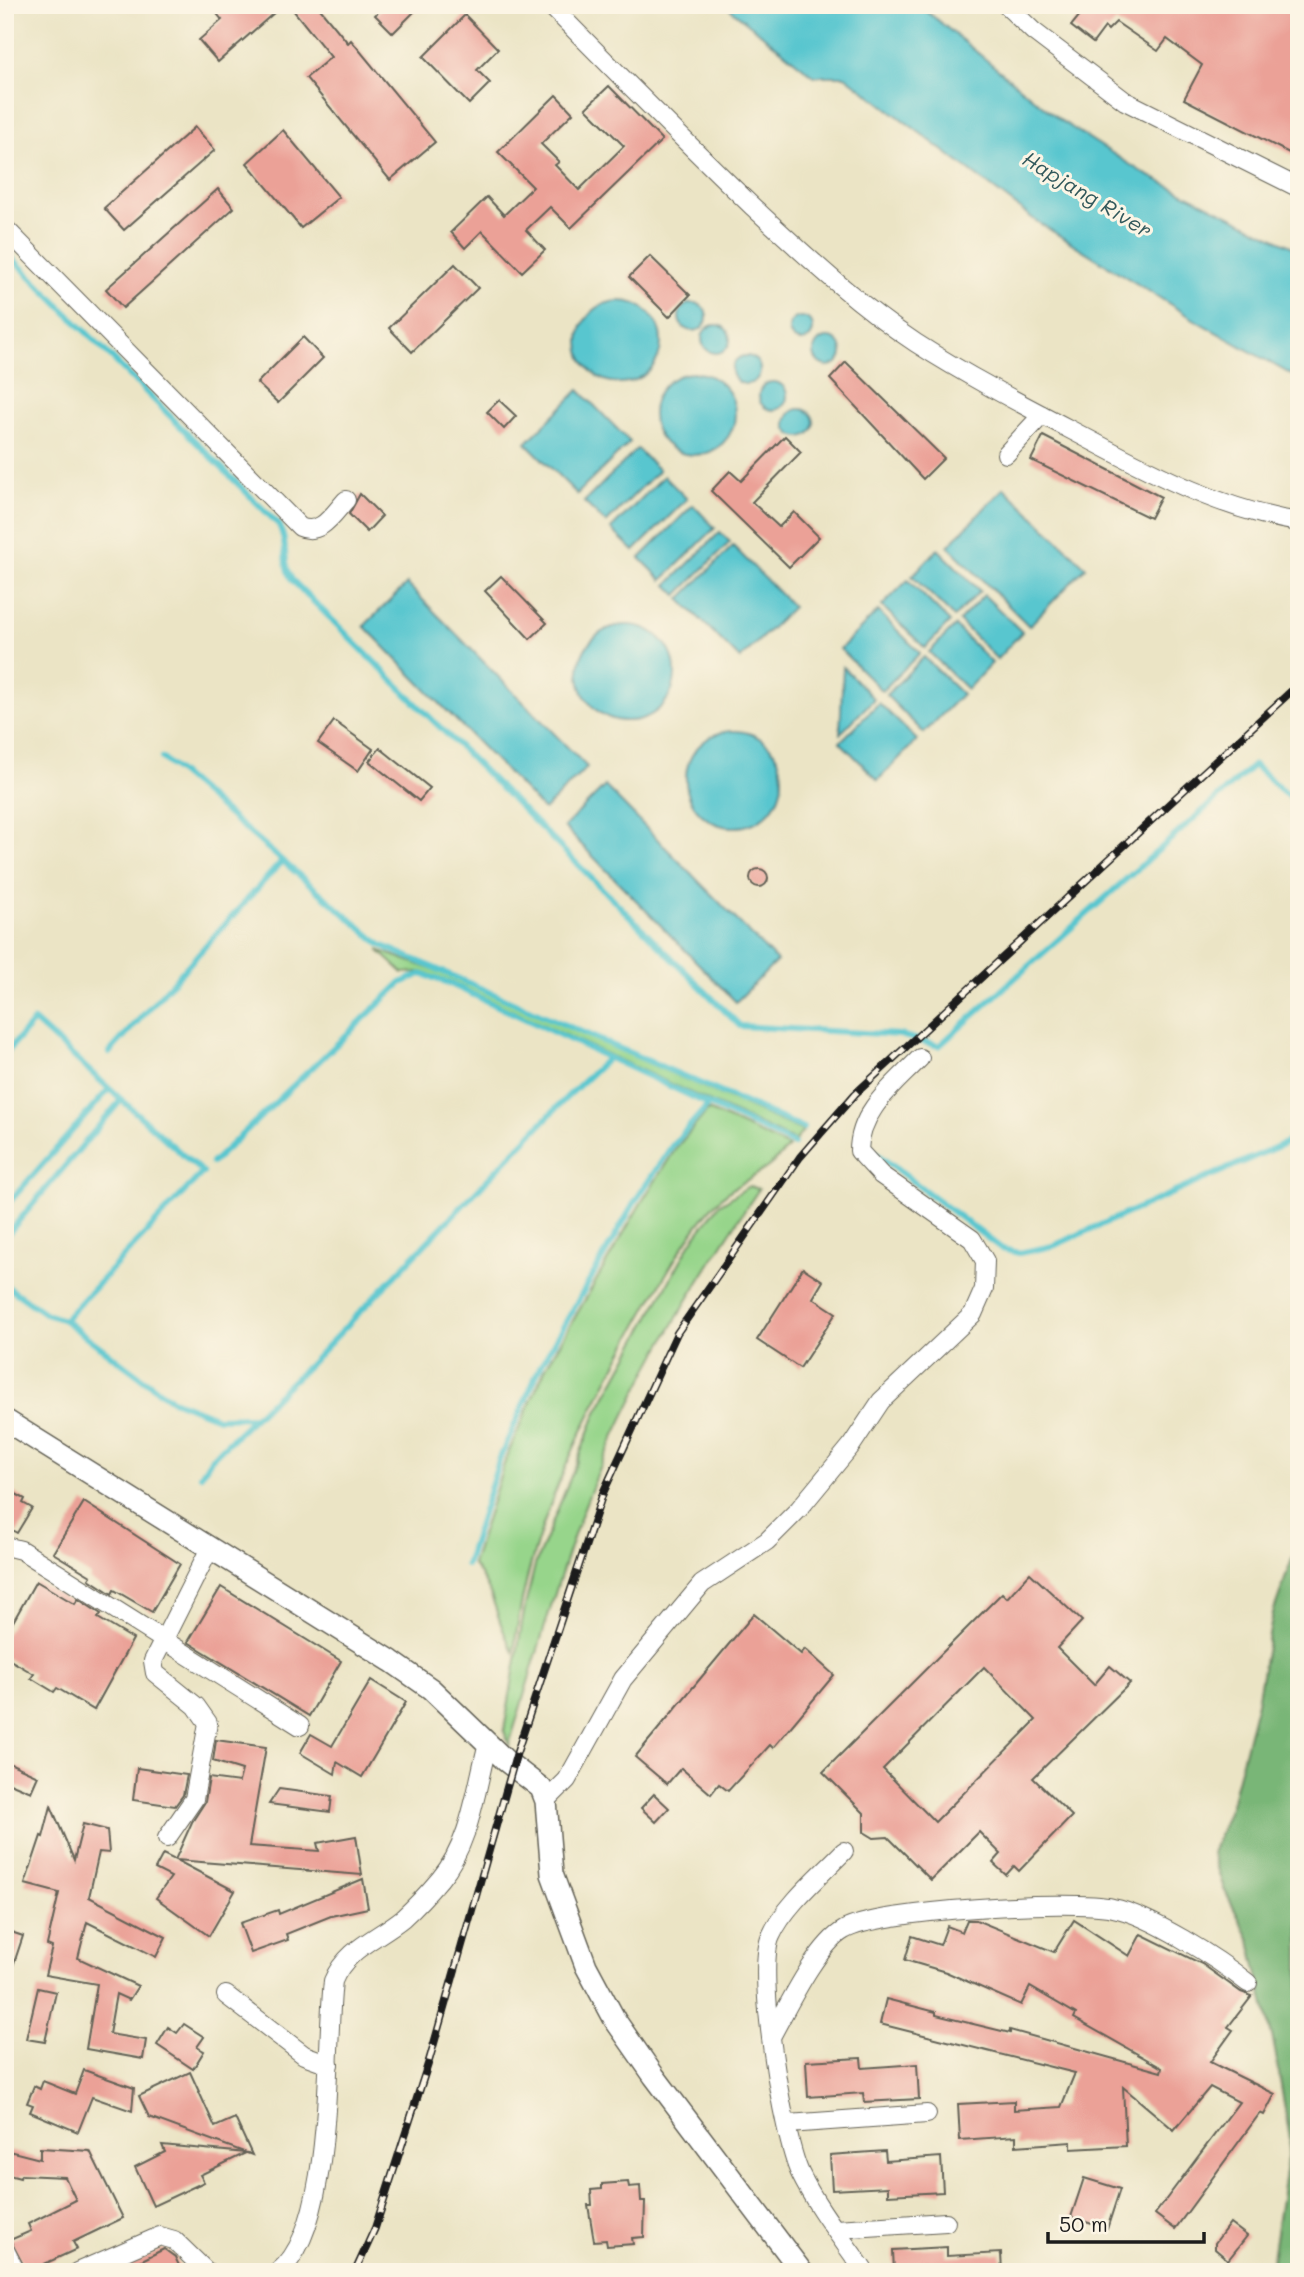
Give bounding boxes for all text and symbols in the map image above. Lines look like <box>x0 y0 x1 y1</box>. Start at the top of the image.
water label: Hapjang River <box>1018 144 1157 243</box>
scale bar <box>1048 2200 1204 2244</box>
text: 50 m <box>1059 2210 1108 2237</box>

